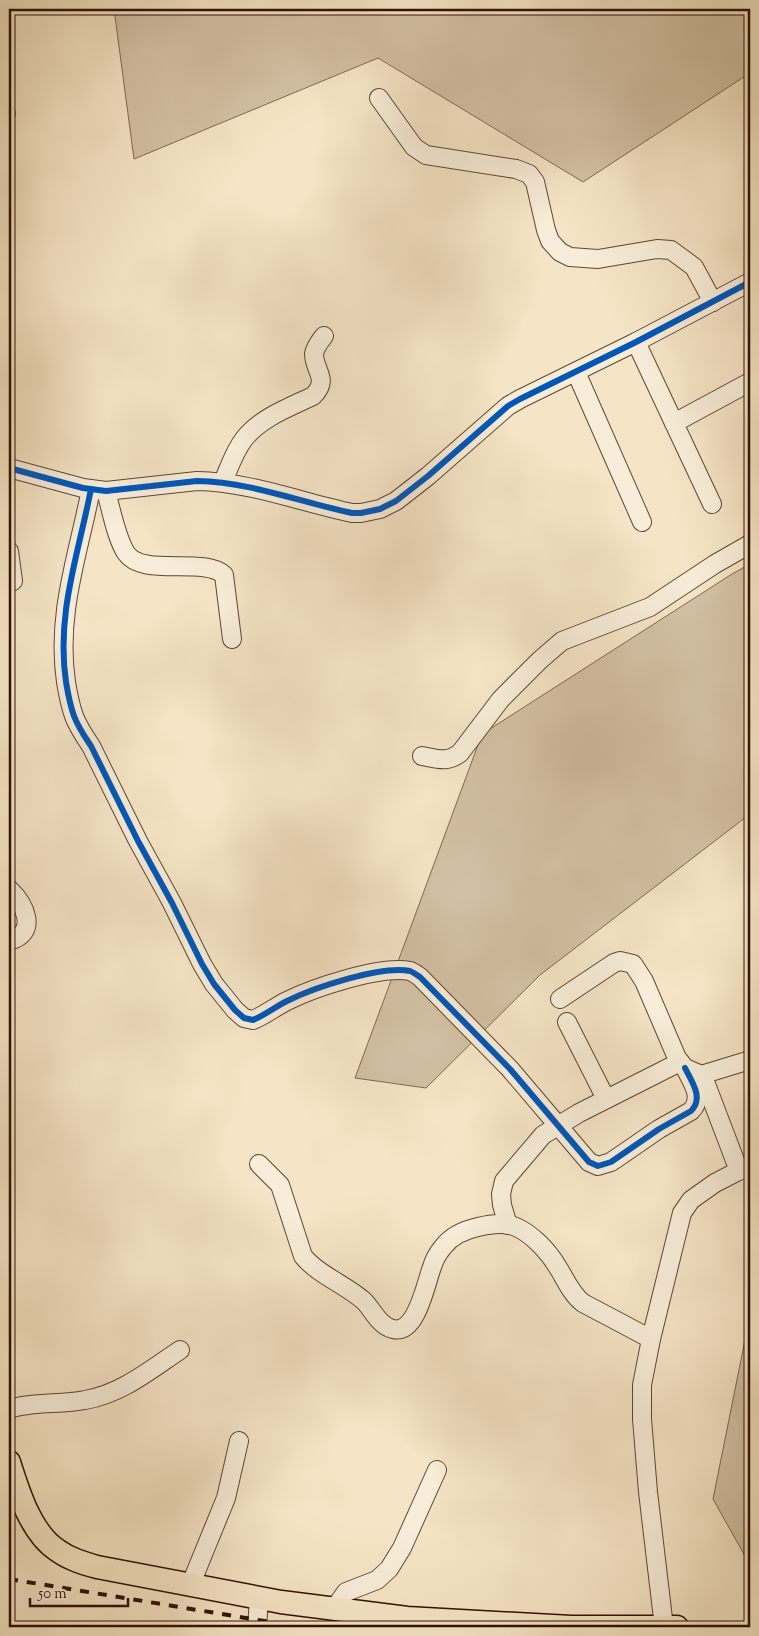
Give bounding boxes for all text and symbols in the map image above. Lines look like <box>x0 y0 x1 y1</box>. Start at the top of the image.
scale bar <box>30 1576 128 1608</box>
text: 50 m <box>37 1584 67 1605</box>

